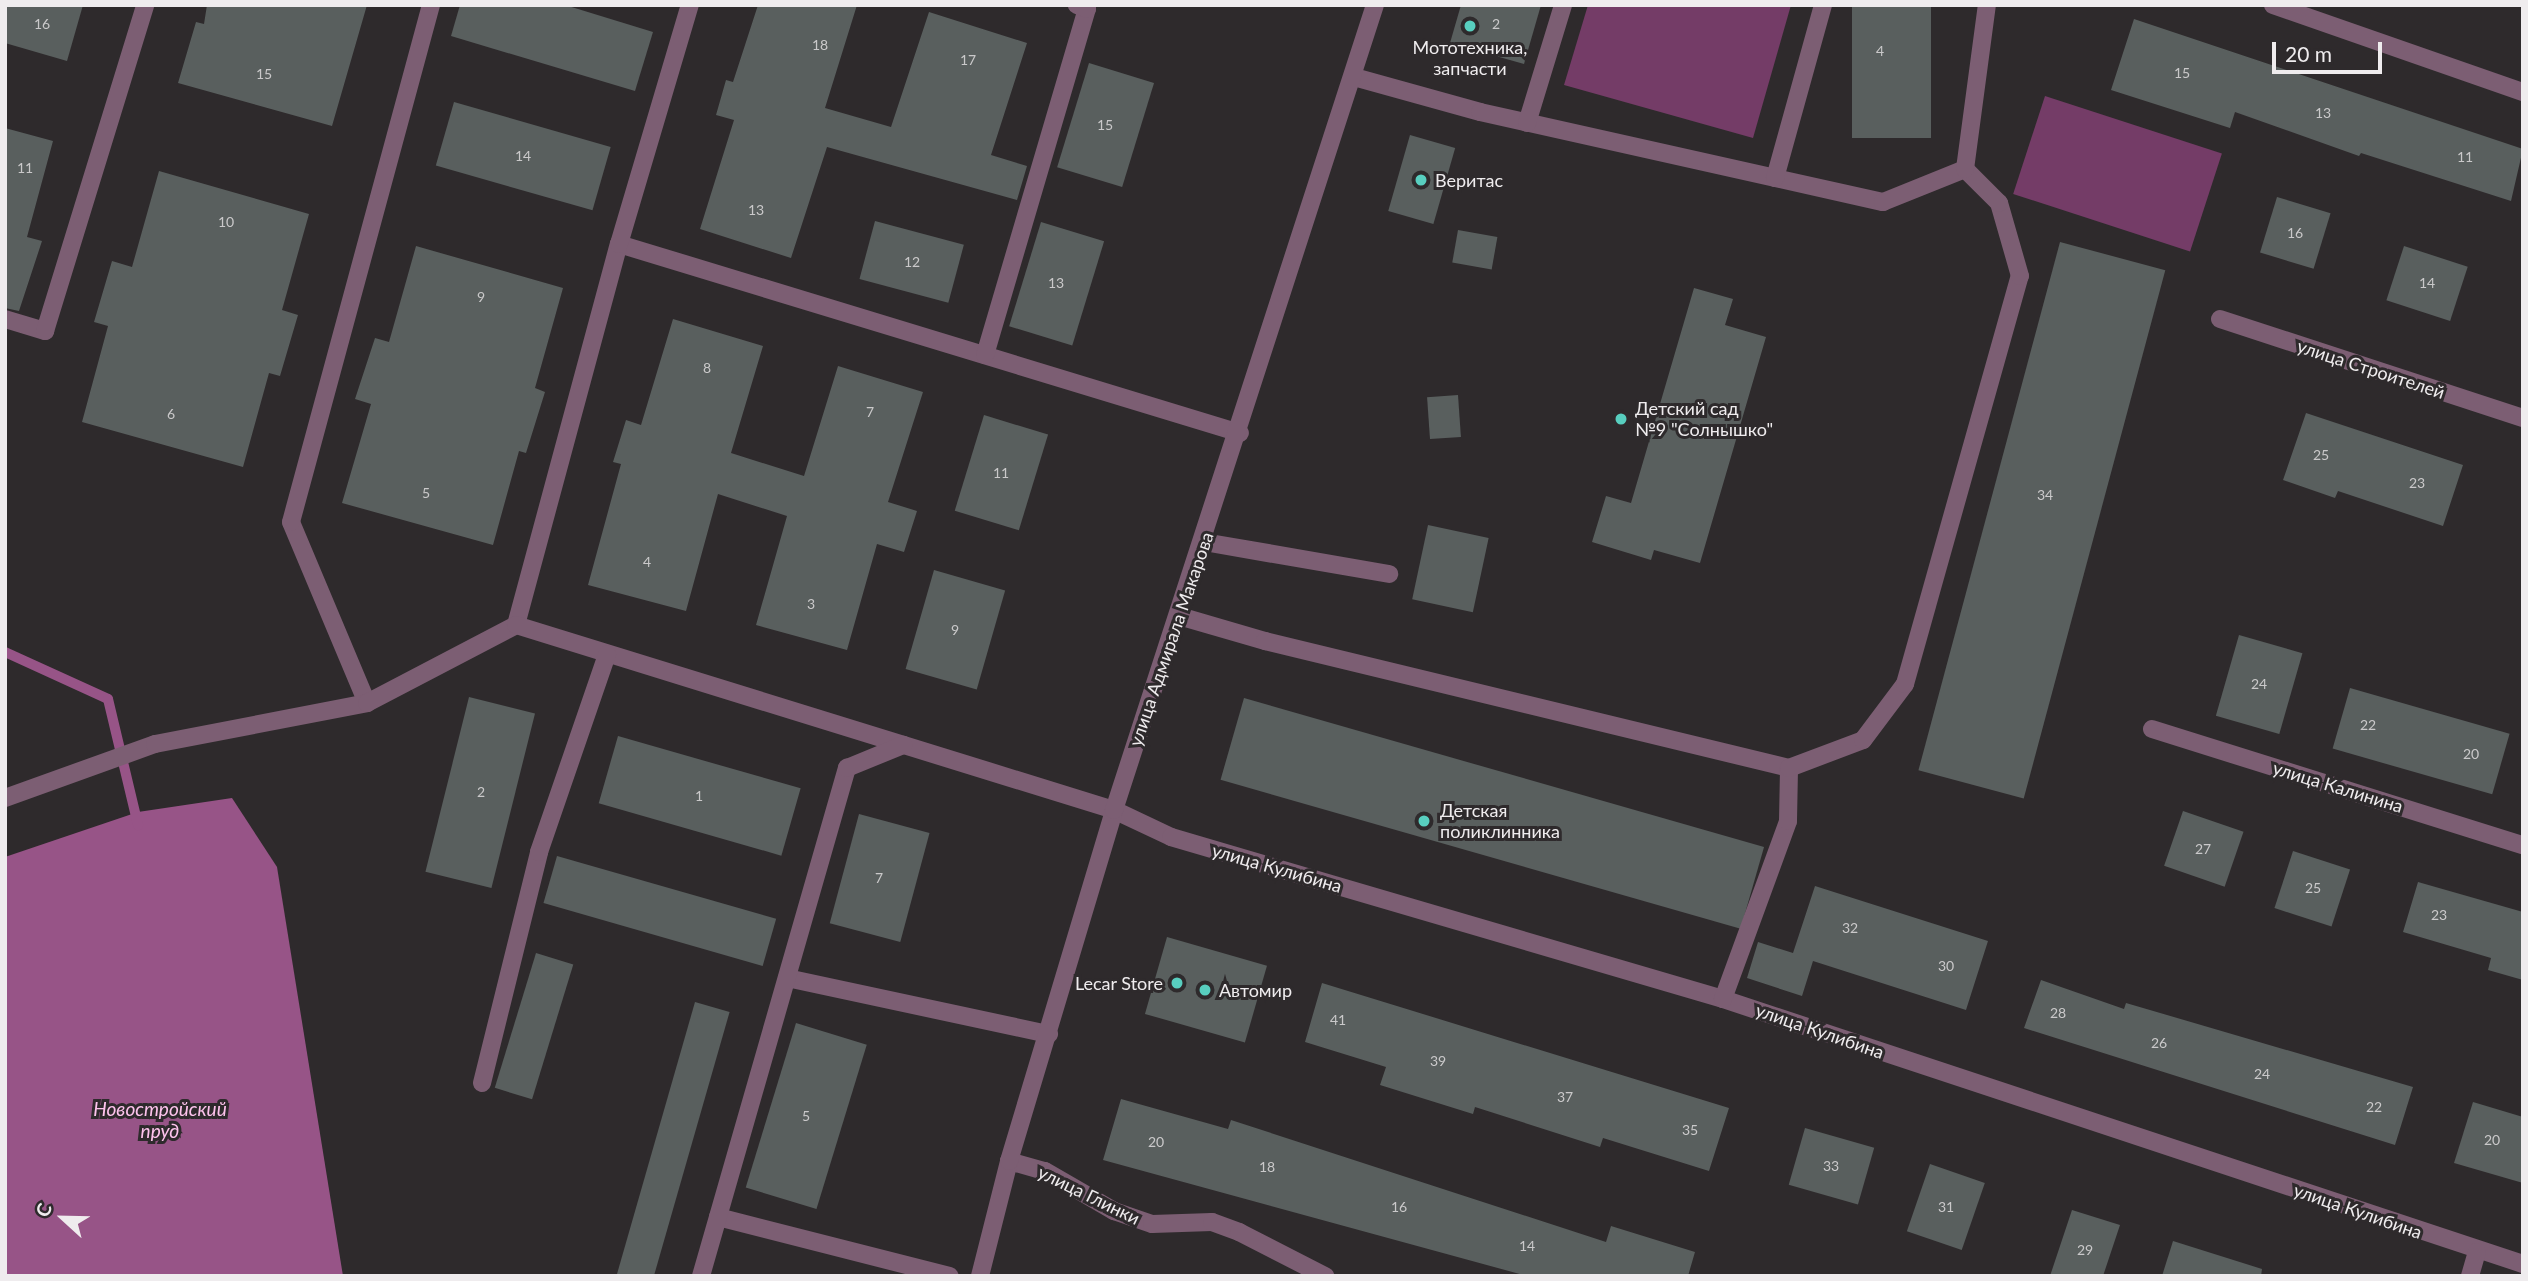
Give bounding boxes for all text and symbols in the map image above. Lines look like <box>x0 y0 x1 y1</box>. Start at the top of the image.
house number: 16 <box>34 16 50 32</box>
house number: 2 <box>1492 16 1500 32</box>
marker: Мототехника, запчасти <box>1462 18 1478 34</box>
scale bar <box>2276 28 2386 72</box>
house number: 18 <box>812 37 828 53</box>
place label: Мототехника, запчасти <box>1413 37 1527 80</box>
text: 20 m <box>2285 41 2332 66</box>
house number: 4 <box>1876 43 1884 59</box>
house number: 17 <box>960 52 976 68</box>
house number: 15 <box>2174 65 2190 81</box>
house number: 15 <box>256 66 272 82</box>
house number: 13 <box>2315 105 2331 121</box>
house number: 15 <box>1097 117 1113 133</box>
house number: 14 <box>515 148 531 164</box>
house number: 11 <box>2457 149 2473 165</box>
house number: 11 <box>17 160 33 176</box>
place label: Веритас <box>1435 169 1503 191</box>
marker: Веритас <box>1413 172 1429 188</box>
house number: 13 <box>748 202 764 218</box>
house number: 10 <box>218 214 234 230</box>
house number: 16 <box>2287 225 2303 241</box>
house number: 12 <box>904 254 920 270</box>
house number: 13 <box>1048 275 1064 291</box>
house number: 14 <box>2419 275 2435 291</box>
house number: 9 <box>477 289 485 305</box>
street label: улица Строителей <box>2295 335 2447 403</box>
house number: 8 <box>703 360 711 376</box>
place label: Детский сад №9 "Солнышко" <box>1635 398 1773 440</box>
house number: 7 <box>866 404 874 420</box>
house number: 6 <box>167 406 175 422</box>
marker: Детский сад №9 "Солнышко" <box>1613 411 1629 427</box>
house number: 25 <box>2313 447 2329 463</box>
house number: 11 <box>993 465 1009 481</box>
house number: 23 <box>2409 475 2425 491</box>
house number: 5 <box>422 485 430 501</box>
house number: 34 <box>2037 487 2053 503</box>
street label: улица Адмирала Макарова <box>1124 529 1218 749</box>
house number: 4 <box>643 554 651 570</box>
house number: 3 <box>807 596 815 612</box>
house number: 9 <box>951 622 959 638</box>
house number: 24 <box>2251 676 2267 692</box>
house number: 22 <box>2360 717 2376 733</box>
house number: 20 <box>2463 746 2479 762</box>
street label: улица Калинина <box>2270 757 2406 817</box>
house number: 2 <box>477 784 485 800</box>
house number: 1 <box>695 788 703 804</box>
place label: Детская поликлинника <box>1440 800 1560 842</box>
marker: Детская поликлинника <box>1414 811 1434 831</box>
street label: улица Кулибина <box>1210 839 1344 897</box>
house number: 27 <box>2195 841 2211 857</box>
house number: 7 <box>875 870 883 886</box>
house number: 25 <box>2305 880 2321 896</box>
house number: 23 <box>2431 907 2447 923</box>
house number: 32 <box>1842 920 1858 936</box>
house number: 30 <box>1938 958 1954 974</box>
place label: Lecar Store <box>1075 972 1163 994</box>
marker: Lecar Store <box>1169 975 1185 991</box>
place label: Автомир <box>1219 979 1292 1001</box>
marker: Автомир <box>1197 982 1213 998</box>
street label: улица Кулибина <box>1753 999 1887 1063</box>
house number: 28 <box>2050 1005 2066 1021</box>
house number: 41 <box>1330 1012 1346 1028</box>
house number: 26 <box>2151 1035 2167 1051</box>
house number: 39 <box>1430 1053 1446 1069</box>
house number: 24 <box>2254 1066 2270 1082</box>
house number: 37 <box>1557 1089 1573 1105</box>
water label: Новостройский пруд <box>93 1098 227 1142</box>
house number: 22 <box>2366 1099 2382 1115</box>
house number: 5 <box>802 1108 810 1124</box>
house number: 35 <box>1682 1122 1698 1138</box>
house number: 20 <box>2484 1132 2500 1148</box>
house number: 20 <box>1148 1134 1164 1150</box>
house number: 33 <box>1823 1158 1839 1174</box>
house number: 18 <box>1259 1159 1275 1175</box>
street label: улица Глинки <box>1035 1161 1143 1229</box>
street label: улица Кулибина <box>2291 1179 2425 1243</box>
north arrow <box>28 1183 98 1253</box>
house number: 16 <box>1391 1199 1407 1215</box>
house number: 31 <box>1938 1199 1954 1215</box>
text: С <box>30 1200 56 1220</box>
house number: 14 <box>1519 1238 1535 1254</box>
house number: 29 <box>2077 1242 2093 1258</box>

